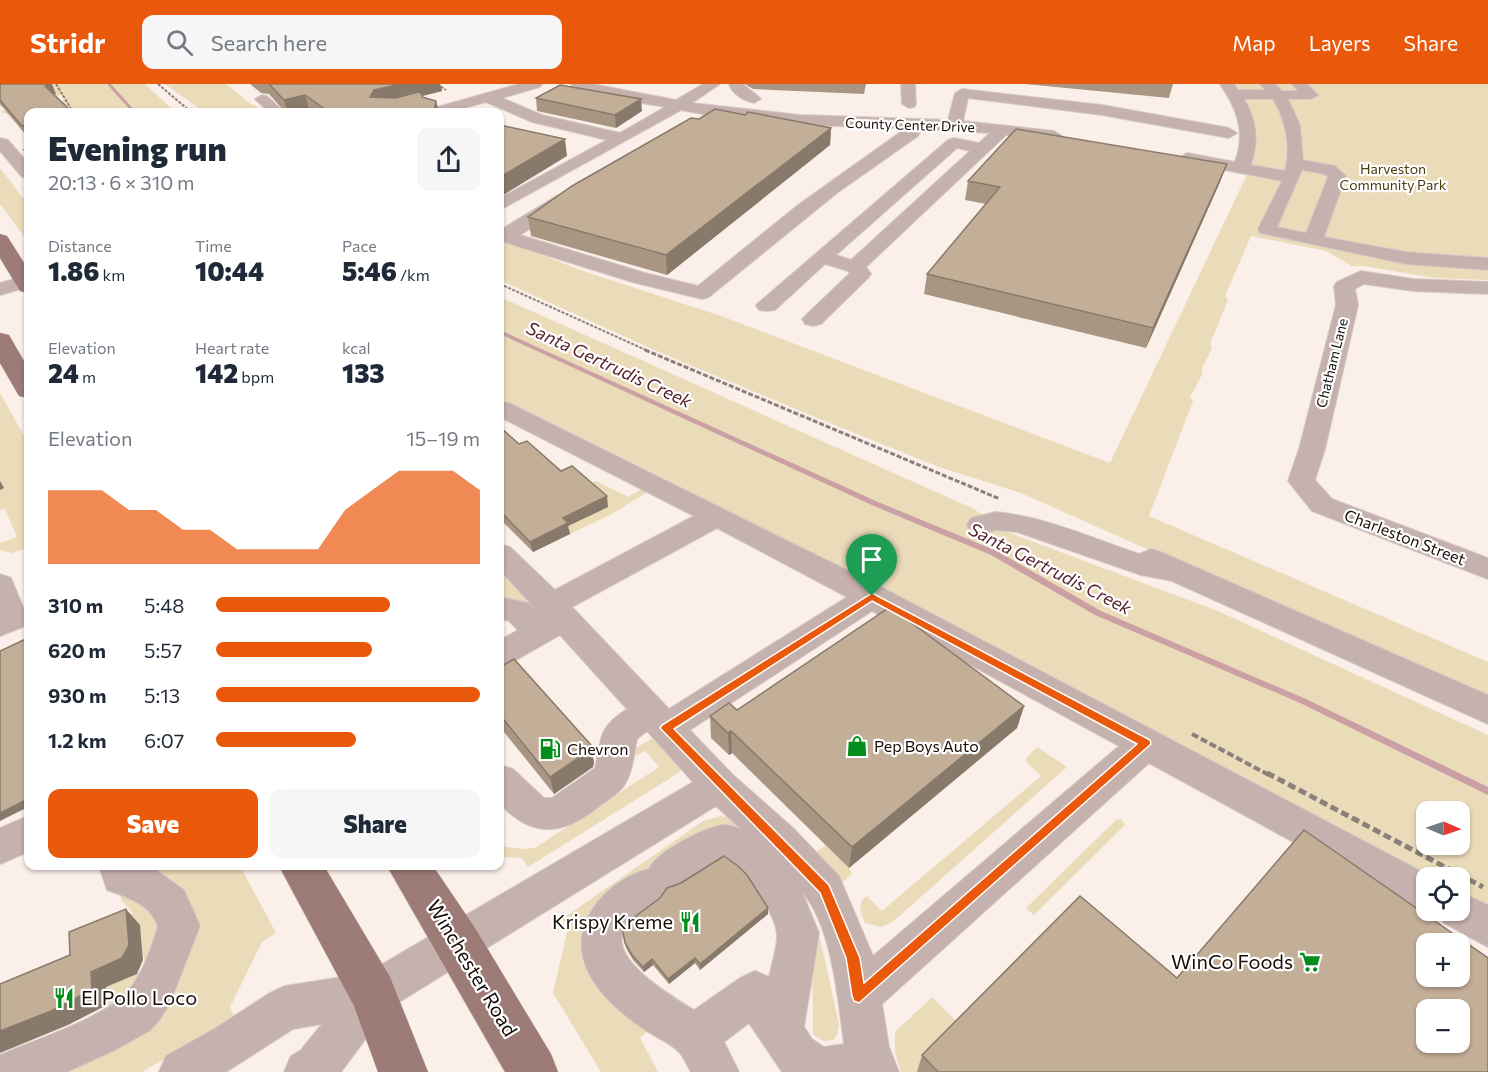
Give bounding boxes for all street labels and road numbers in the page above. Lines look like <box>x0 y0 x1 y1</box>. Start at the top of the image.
street label: County Center Drive <box>845 114 975 135</box>
street label: Chatham Lane <box>1312 316 1351 409</box>
street label: Charleston Street <box>1342 505 1469 569</box>
street label: Winchester Road <box>423 895 523 1040</box>

